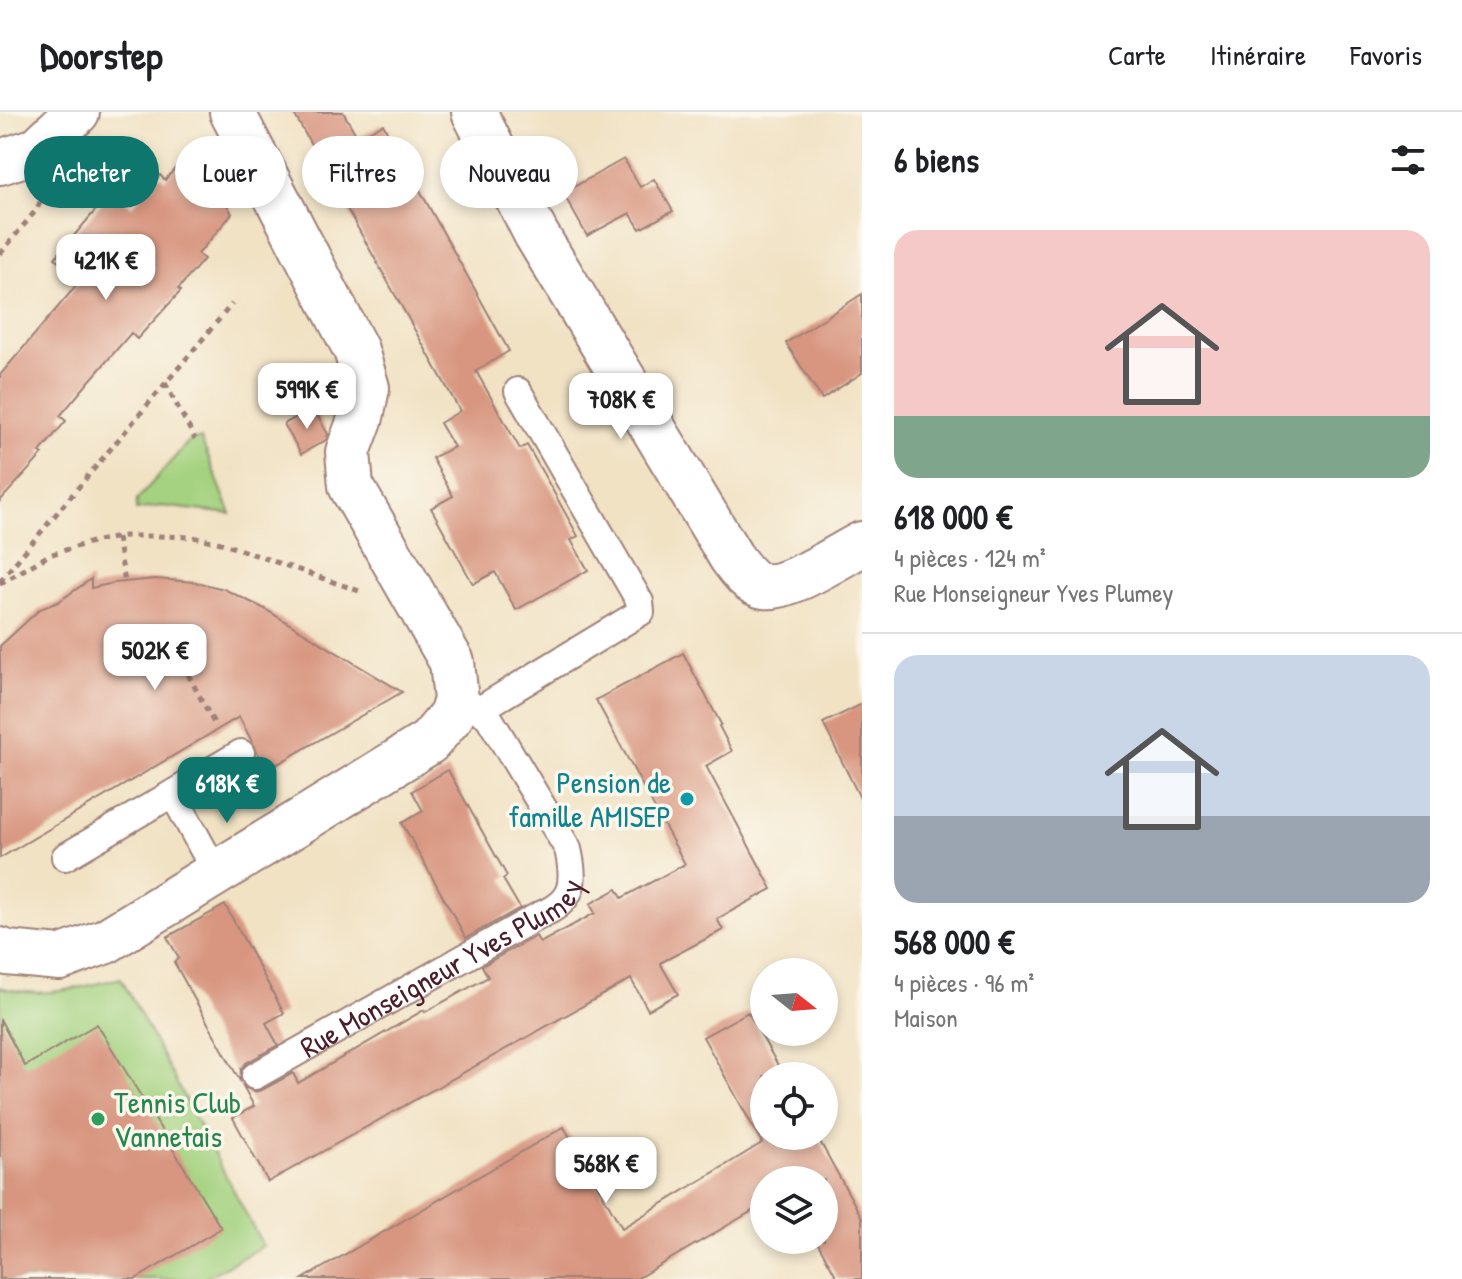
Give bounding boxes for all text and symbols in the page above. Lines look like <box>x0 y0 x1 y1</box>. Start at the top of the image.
text: Doorstep <box>40 29 162 81</box>
text: Carte <box>1108 36 1166 74</box>
text: Itinéraire <box>1210 36 1306 74</box>
text: Favoris <box>1350 36 1422 74</box>
chip: Acheter <box>24 136 159 208</box>
chip: Louer <box>175 136 286 208</box>
chip: Filtres <box>302 136 424 208</box>
chip: Nouveau <box>440 136 578 208</box>
text: 6 biens <box>894 137 979 183</box>
icon: filters <box>1386 138 1430 182</box>
pin: 421K € <box>41 234 171 302</box>
text: 421K € <box>74 242 138 277</box>
icon: home <box>1090 282 1234 426</box>
pin: 599K € <box>242 363 372 431</box>
text: 599K € <box>276 371 338 406</box>
pin: 708K € <box>556 373 686 441</box>
text: 708K € <box>587 381 655 416</box>
text: 618 000 € <box>894 494 1012 540</box>
text: 4 pièces · 124 m² <box>894 540 1046 575</box>
text: Rue Monseigneur Yves Plumey <box>894 575 1174 610</box>
pin: 502K € <box>90 624 220 692</box>
text: 502K € <box>122 632 188 667</box>
icon: home <box>1090 707 1234 851</box>
pin: 618K € <box>162 757 292 825</box>
place label: Pension de famille AMISEP <box>509 762 671 836</box>
text: 618K € <box>195 765 259 800</box>
marker: Pension de famille AMISEP <box>678 790 696 808</box>
street label: Rue Monseigneur Yves Plumey <box>293 875 591 1067</box>
text: 568 000 € <box>894 919 1014 965</box>
north arrow <box>750 958 838 1046</box>
map controls <box>750 958 838 1254</box>
text: 4 pièces · 96 m² <box>894 965 1034 1000</box>
text: Maison <box>894 1000 958 1035</box>
button: locate <box>750 1062 838 1150</box>
place label: Tennis Club Vannetais <box>114 1082 241 1156</box>
marker: Tennis Club Vannetais <box>89 1110 107 1128</box>
pin: 568K € <box>541 1137 671 1205</box>
text: 568K € <box>574 1145 638 1180</box>
button: layers <box>750 1166 838 1254</box>

